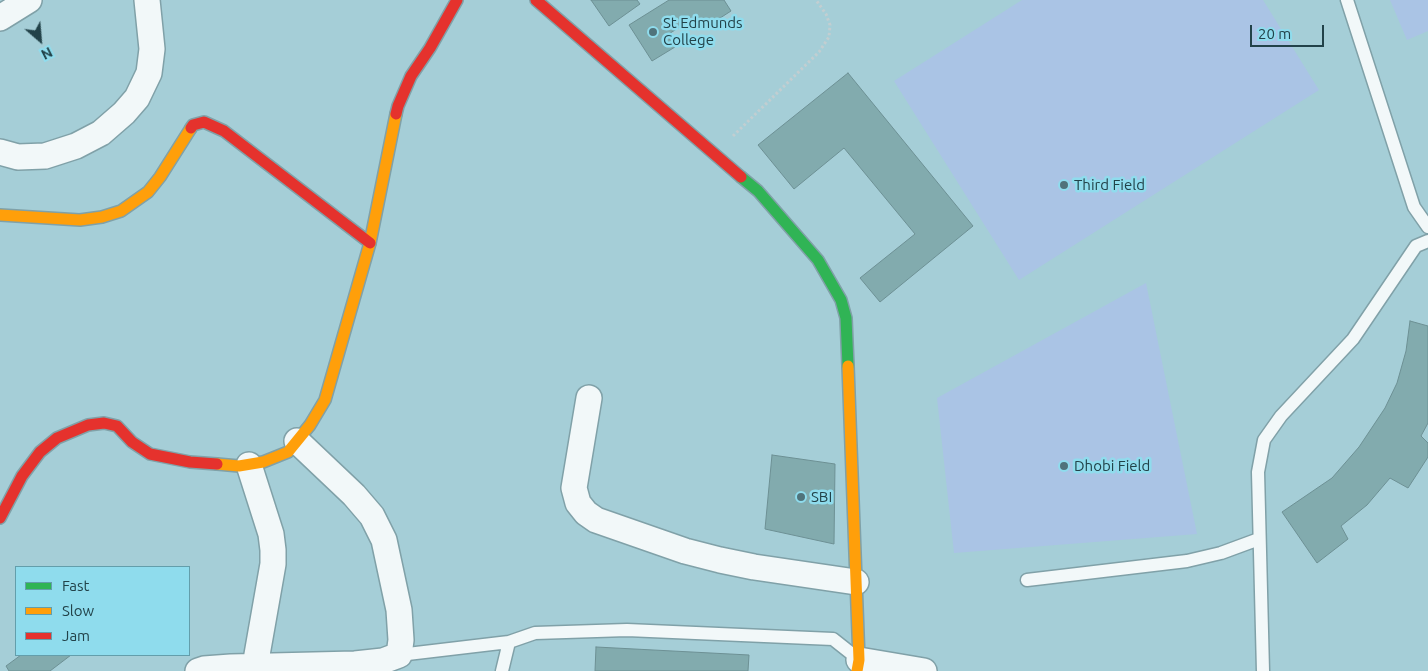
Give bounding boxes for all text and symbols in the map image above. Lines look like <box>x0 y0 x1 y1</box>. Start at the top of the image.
place label: St Edmunds College <box>663 14 743 49</box>
north arrow <box>15 15 65 65</box>
scale bar <box>1253 15 1327 47</box>
text: 20 m <box>1258 25 1291 42</box>
marker: St Edmunds College <box>647 26 659 38</box>
text: N <box>39 44 55 63</box>
place label: Third Field <box>1074 176 1145 194</box>
marker: Third Field <box>1058 179 1070 191</box>
place label: Dhobi Field <box>1074 457 1150 475</box>
marker: Dhobi Field <box>1058 460 1070 472</box>
place label: SBI <box>811 488 832 506</box>
marker: SBI <box>795 491 807 503</box>
legend <box>15 566 190 656</box>
text: Fast <box>62 577 89 594</box>
text: Slow <box>62 602 94 619</box>
text: Jam <box>62 627 90 644</box>

